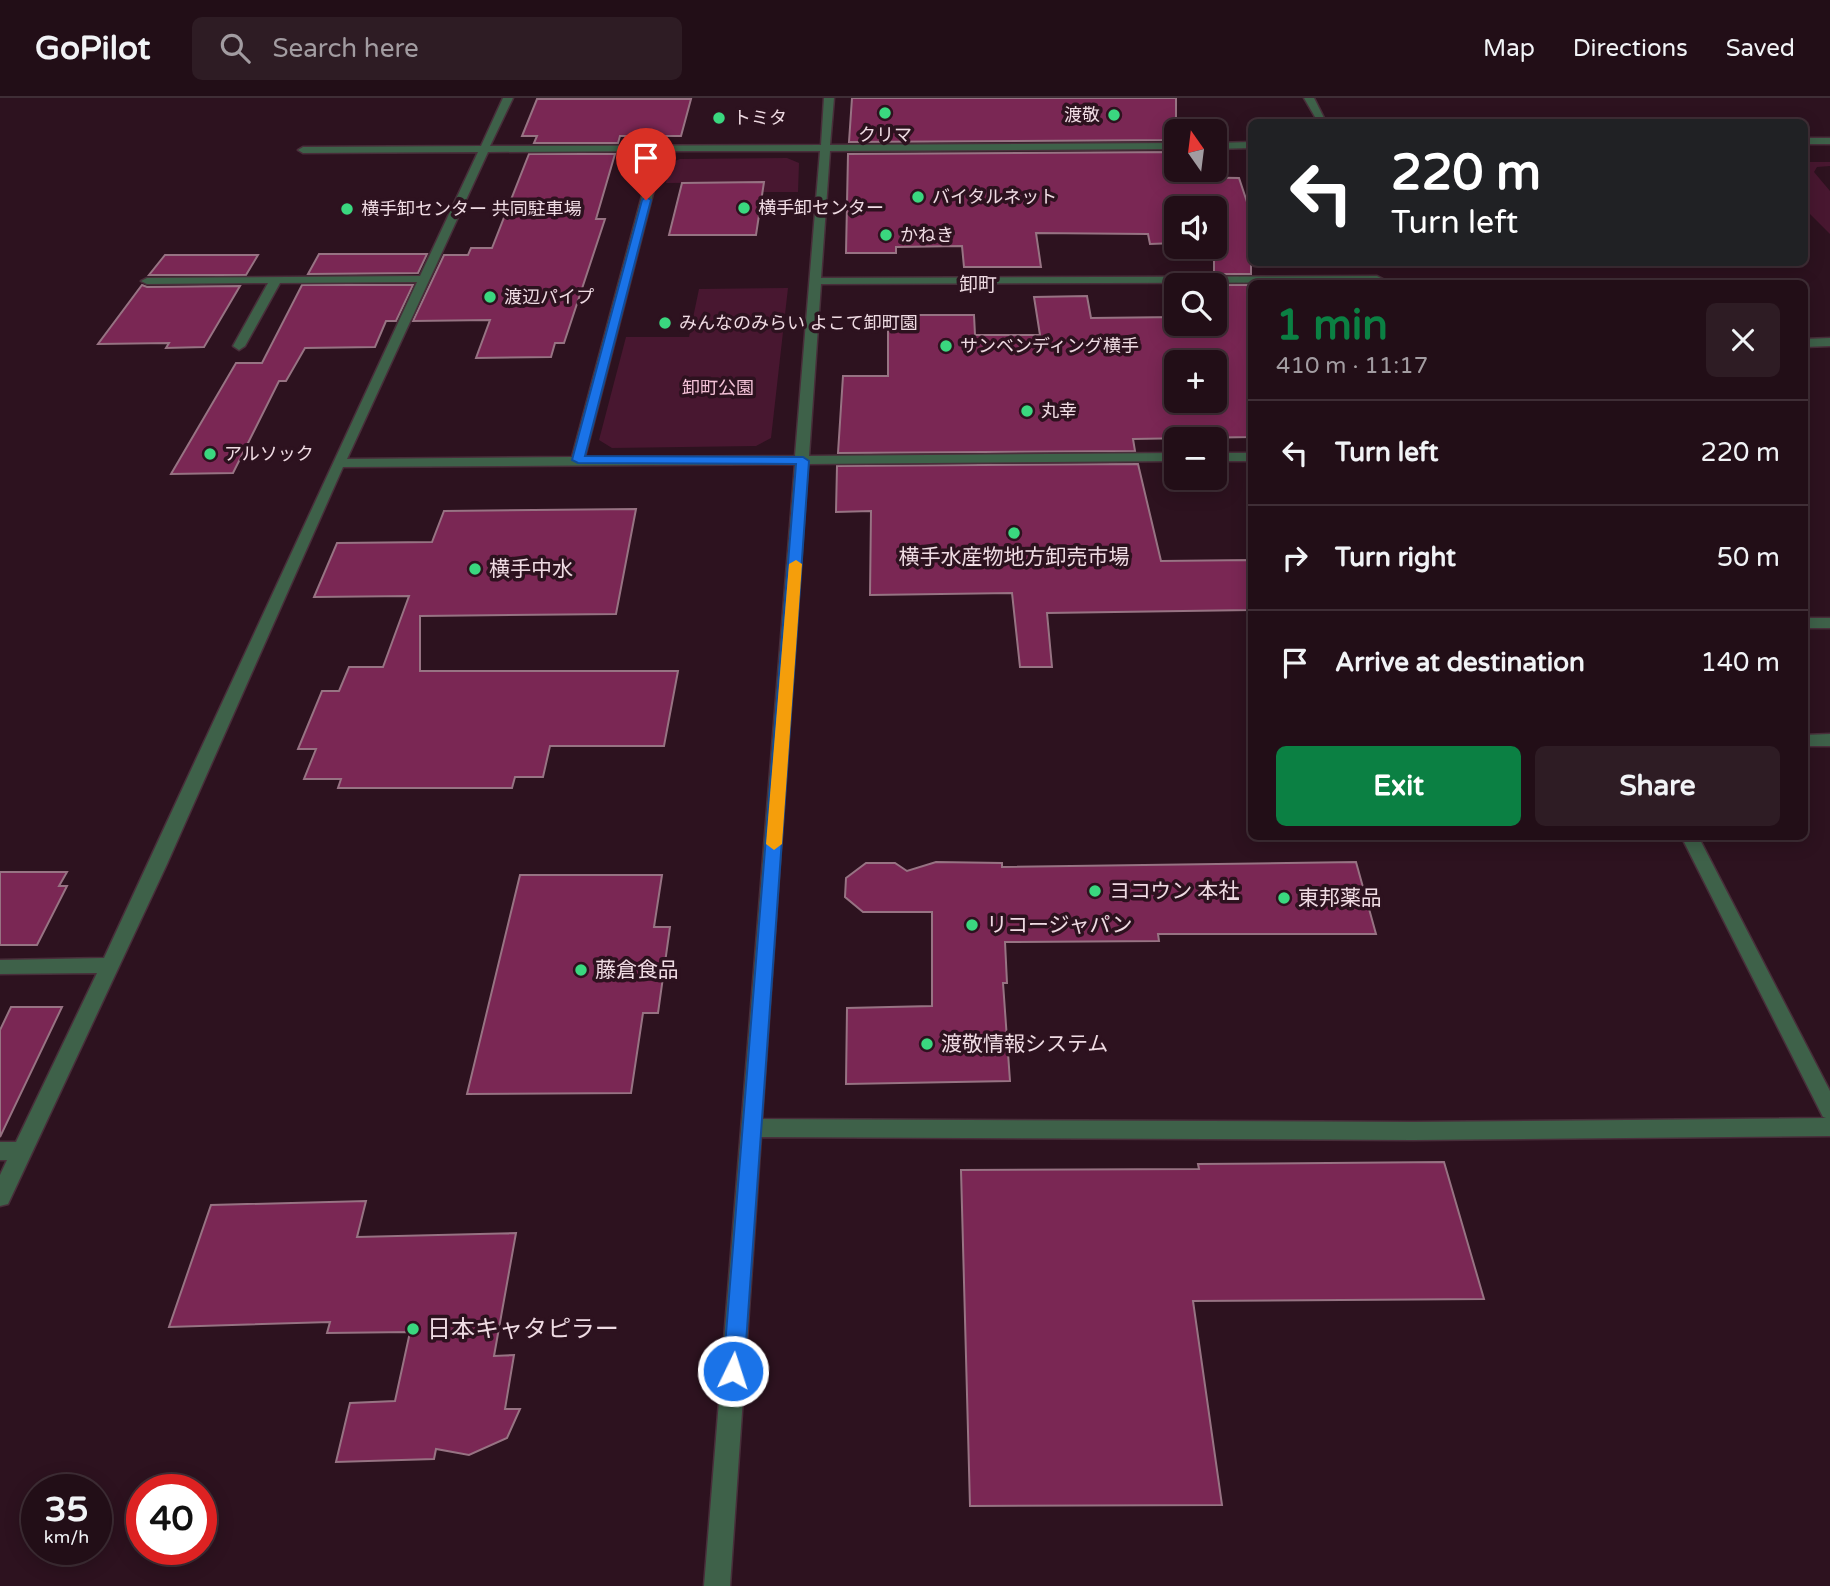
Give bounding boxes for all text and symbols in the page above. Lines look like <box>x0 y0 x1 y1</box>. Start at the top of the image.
search box <box>192 17 682 80</box>
text: GoPilot <box>35 29 150 68</box>
icon: search <box>216 29 254 67</box>
text: Search here <box>272 33 419 64</box>
text: Map <box>1483 34 1535 63</box>
text: Directions <box>1573 34 1688 63</box>
text: Saved <box>1726 34 1795 63</box>
place label: 渡敬 <box>1064 104 1100 126</box>
marker: クリマ <box>877 105 893 121</box>
place label: トミタ <box>733 107 787 129</box>
marker: 渡敬 <box>1106 107 1122 123</box>
marker: トミタ <box>711 110 727 126</box>
north arrow <box>1164 119 1227 182</box>
map controls <box>1164 119 1227 490</box>
place label: クリマ <box>858 124 912 146</box>
pin <box>616 128 676 200</box>
icon: arrive <box>627 139 665 177</box>
text: 220 m <box>1391 144 1541 203</box>
icon: left <box>1276 147 1367 238</box>
place label: バイタルネット <box>932 186 1057 208</box>
marker: バイタルネット <box>910 189 926 205</box>
button: sound <box>1164 196 1227 259</box>
place label: 横手卸センター <box>758 197 884 219</box>
place label: 横手卸センター 共同駐車場 <box>361 198 582 220</box>
marker: 横手卸センター <box>736 200 752 216</box>
marker: 横手卸センター 共同駐車場 <box>339 201 355 217</box>
text: Turn left <box>1391 204 1518 242</box>
place label: かねき <box>900 224 954 246</box>
marker: かねき <box>878 227 894 243</box>
button: search <box>1164 273 1227 336</box>
district label: 卸町 <box>959 274 997 296</box>
place label: 渡辺パイプ <box>504 286 594 308</box>
marker: 渡辺パイプ <box>482 289 498 305</box>
text: 1 min <box>1276 300 1388 351</box>
button: close <box>1706 303 1780 377</box>
place label: みんなのみらい よこて卸町園 <box>679 312 918 334</box>
marker: みんなのみらい よこて卸町園 <box>657 315 673 331</box>
place label: サンベンディング横手 <box>960 335 1139 357</box>
marker: サンベンディング横手 <box>938 338 954 354</box>
button: + <box>1164 350 1227 413</box>
text: 410 m · 11:17 <box>1276 352 1428 380</box>
park label: 卸町公園 <box>682 377 754 399</box>
place label: 丸幸 <box>1041 400 1077 422</box>
marker: 丸幸 <box>1019 403 1035 419</box>
button: − <box>1164 427 1227 490</box>
icon: left <box>1276 434 1314 472</box>
text: Turn left <box>1335 437 1438 468</box>
text: 220 m <box>1700 437 1780 468</box>
place label: アルソック <box>224 443 314 465</box>
marker: アルソック <box>202 446 218 462</box>
marker: 横手水産物地方卸売市場 <box>1006 525 1022 541</box>
icon: right <box>1276 539 1314 577</box>
text: Turn right <box>1335 542 1456 573</box>
text: 50 m <box>1717 542 1780 573</box>
place label: 横手水産物地方卸売市場 <box>899 545 1130 570</box>
place label: 横手中水 <box>489 557 573 582</box>
marker: 横手中水 <box>467 561 483 577</box>
icon: arrive <box>1276 644 1314 682</box>
text: Arrive at destination <box>1335 647 1585 678</box>
text: 140 m <box>1700 647 1780 678</box>
button: Exit <box>1276 746 1521 826</box>
button: Share <box>1535 746 1780 826</box>
place label: ヨコウン 本社 <box>1109 879 1240 904</box>
marker: ヨコウン 本社 <box>1087 883 1103 899</box>
place label: 東邦薬品 <box>1298 886 1382 911</box>
marker: 東邦薬品 <box>1276 890 1292 906</box>
place label: リコージャパン <box>986 913 1133 938</box>
marker: リコージャパン <box>964 917 980 933</box>
place label: 藤倉食品 <box>595 958 679 983</box>
marker: 藤倉食品 <box>573 962 589 978</box>
place label: 渡敬情報システム <box>941 1032 1108 1057</box>
marker: 渡敬情報システム <box>919 1036 935 1052</box>
place label: 日本キャタピラー <box>427 1315 619 1344</box>
marker: 日本キャタピラー <box>405 1321 421 1337</box>
position arrow <box>696 1334 770 1408</box>
speed limit sign: 40 <box>126 1474 217 1565</box>
text: 35 <box>45 1489 88 1531</box>
text: km/h <box>44 1526 89 1548</box>

